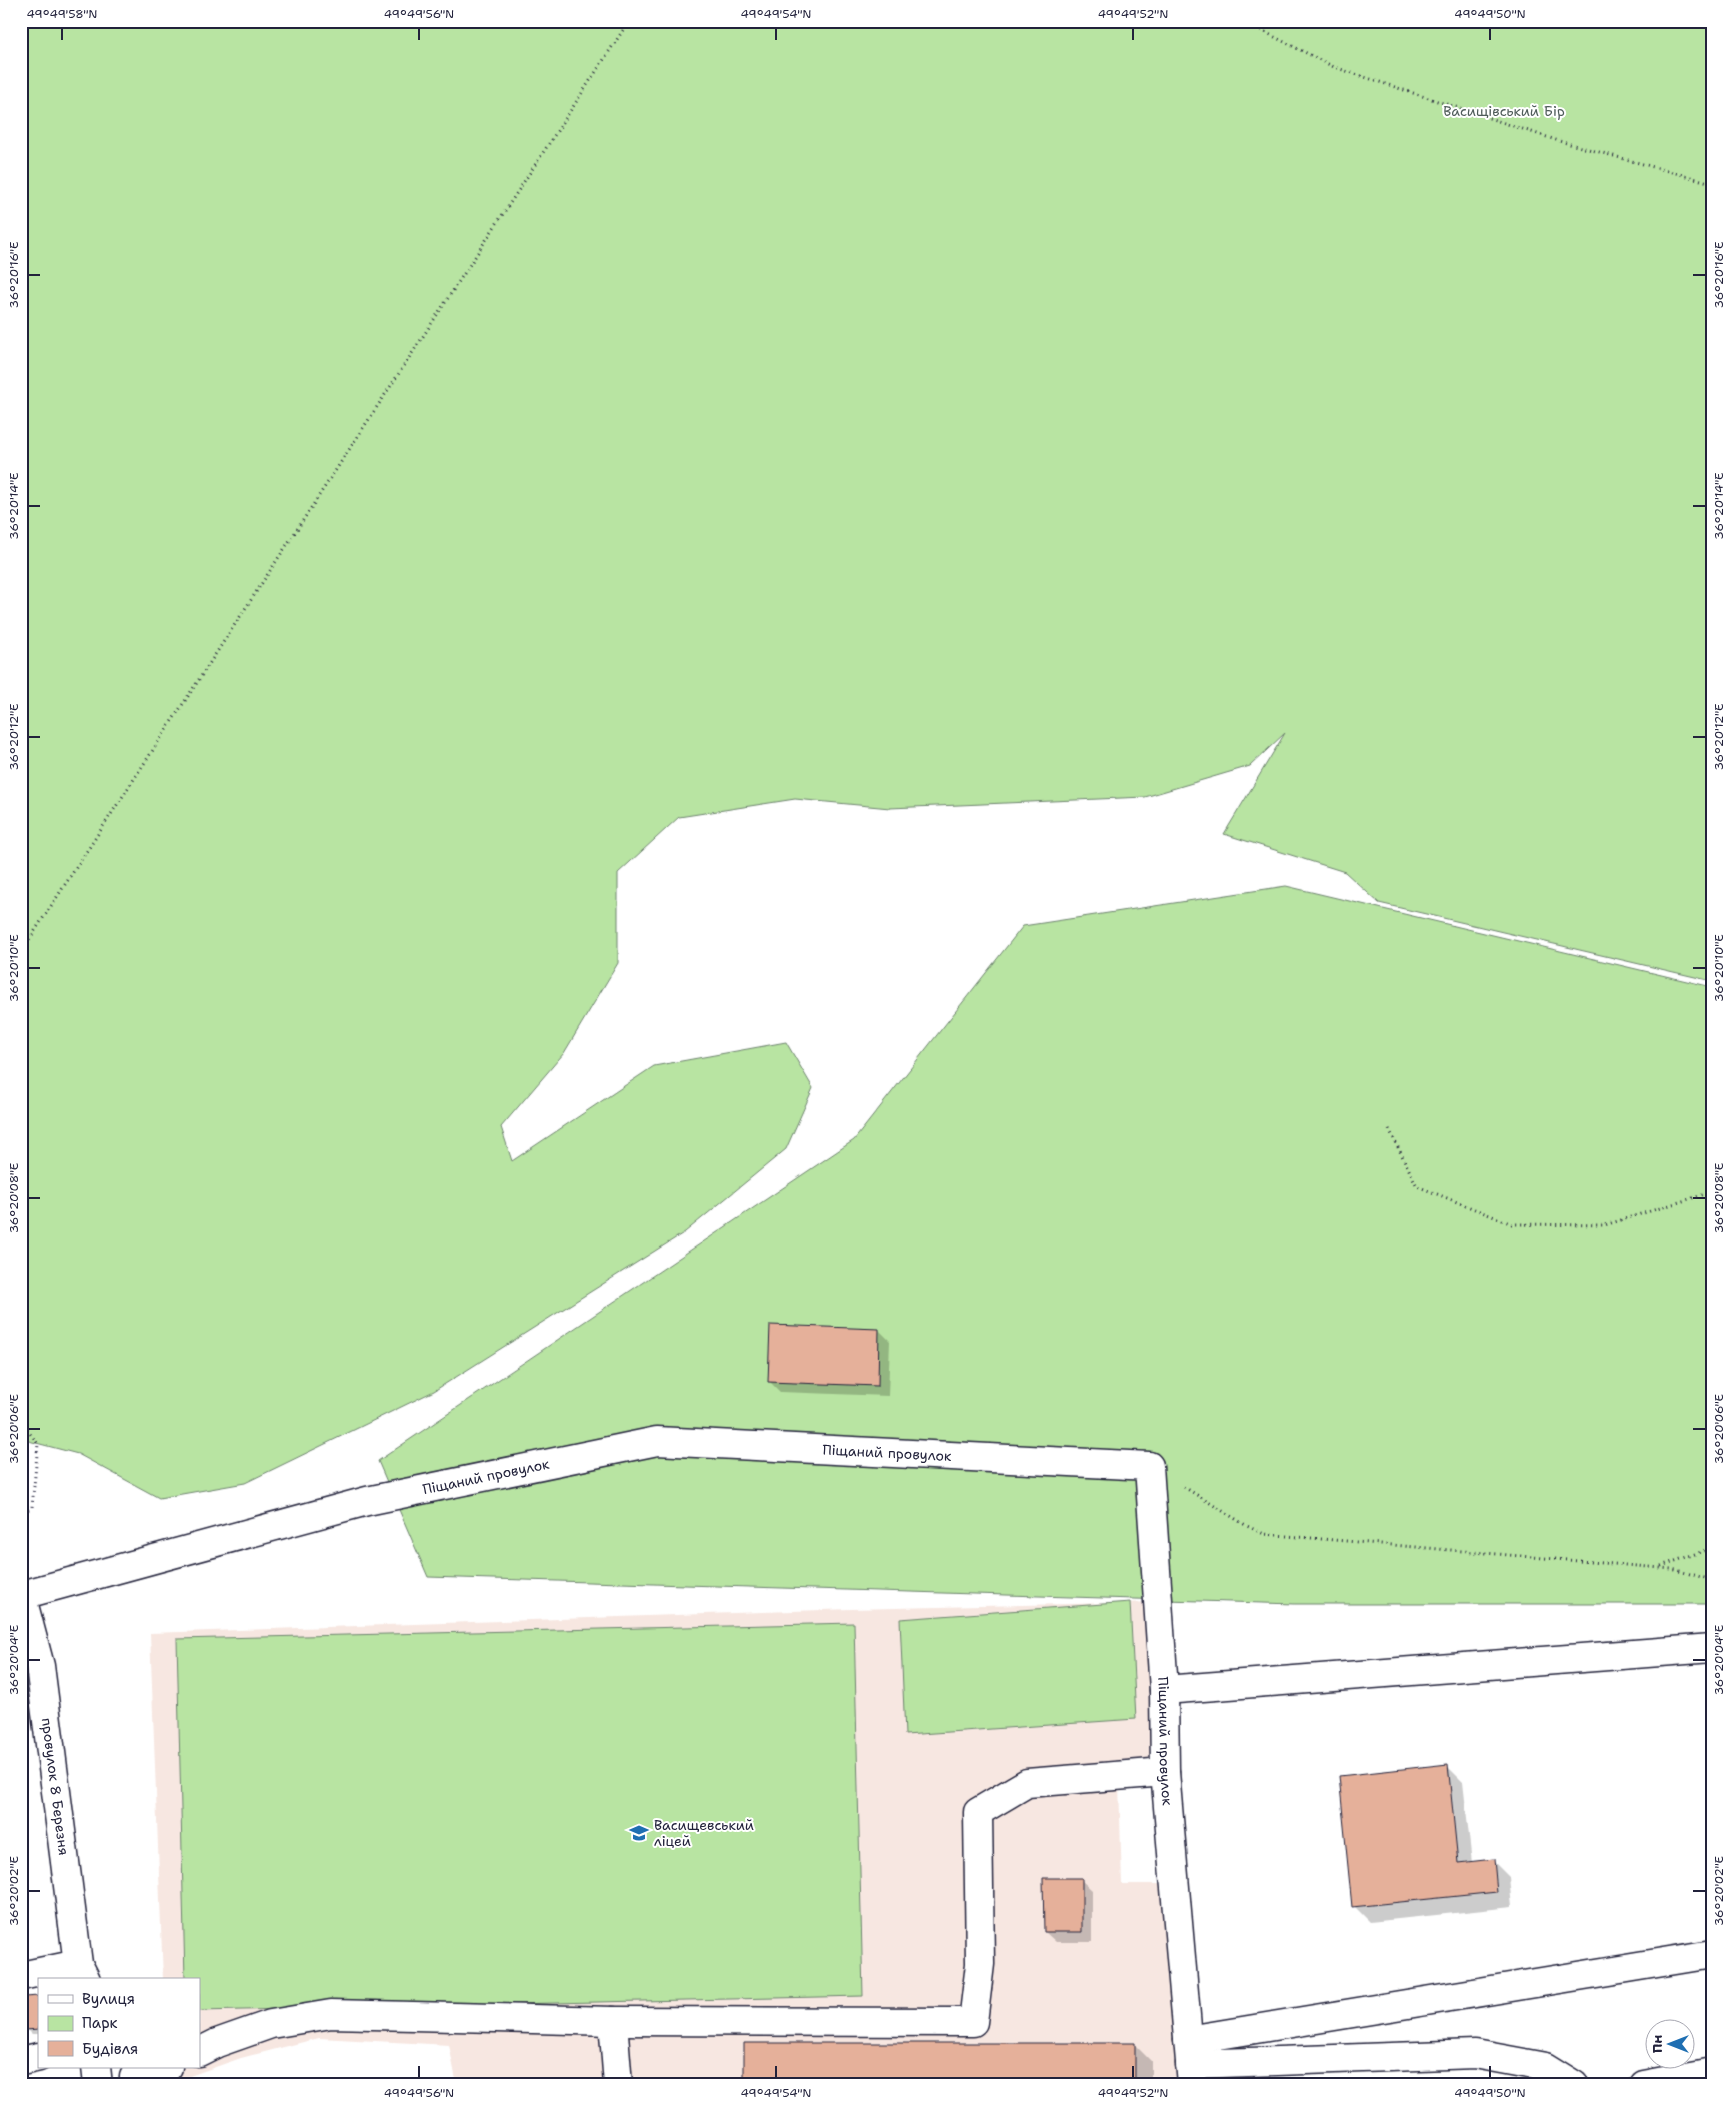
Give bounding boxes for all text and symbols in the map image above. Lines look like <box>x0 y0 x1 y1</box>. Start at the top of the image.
text: 49°49'58"N <box>26 6 98 22</box>
text: 49°49'56"N <box>384 6 454 22</box>
text: 49°49'54"N <box>740 6 812 22</box>
text: 49°49'52"N <box>1098 6 1168 22</box>
text: 49°49'50"N <box>1454 6 1526 22</box>
park label: Васищівський Бір <box>1443 102 1565 120</box>
text: 36°20'16"E <box>6 242 22 308</box>
text: 36°20'16"E <box>1711 242 1727 308</box>
text: 36°20'14"E <box>6 472 22 540</box>
text: 36°20'14"E <box>1711 472 1727 540</box>
text: 36°20'12"E <box>6 703 22 771</box>
text: 36°20'12"E <box>1711 703 1727 771</box>
text: 36°20'10"E <box>6 934 22 1002</box>
text: 36°20'10"E <box>1711 934 1727 1002</box>
text: 36°20'08"E <box>6 1163 22 1233</box>
text: 36°20'08"E <box>1711 1163 1727 1233</box>
text: 36°20'06"E <box>6 1394 22 1464</box>
text: 36°20'06"E <box>1711 1394 1727 1464</box>
street label: Піщаний провулок <box>822 1440 952 1465</box>
street label: Піщаний провулок <box>421 1454 551 1498</box>
text: 36°20'04"E <box>6 1625 22 1695</box>
text: 36°20'04"E <box>1711 1625 1727 1695</box>
street label: Піщаний провулок <box>1154 1676 1177 1807</box>
street label: провулок 8 Березня <box>38 1717 73 1856</box>
place label: Васищевський ліцей <box>654 1816 754 1850</box>
school or university icon: Васищевський ліцей <box>628 1822 650 1844</box>
text: 36°20'02"E <box>6 1856 22 1926</box>
text: 36°20'02"E <box>1711 1856 1727 1926</box>
legend <box>38 1978 200 2068</box>
text: Вулиця <box>82 1989 135 2009</box>
text: Парк <box>82 2013 118 2033</box>
north arrow <box>1646 2018 1696 2068</box>
text: Пн <box>1648 2035 1666 2053</box>
text: Будівля <box>82 2039 138 2059</box>
text: 49°49'56"N <box>384 2085 454 2101</box>
text: 49°49'54"N <box>740 2085 812 2101</box>
text: 49°49'52"N <box>1098 2085 1168 2101</box>
text: 49°49'50"N <box>1454 2085 1526 2101</box>

